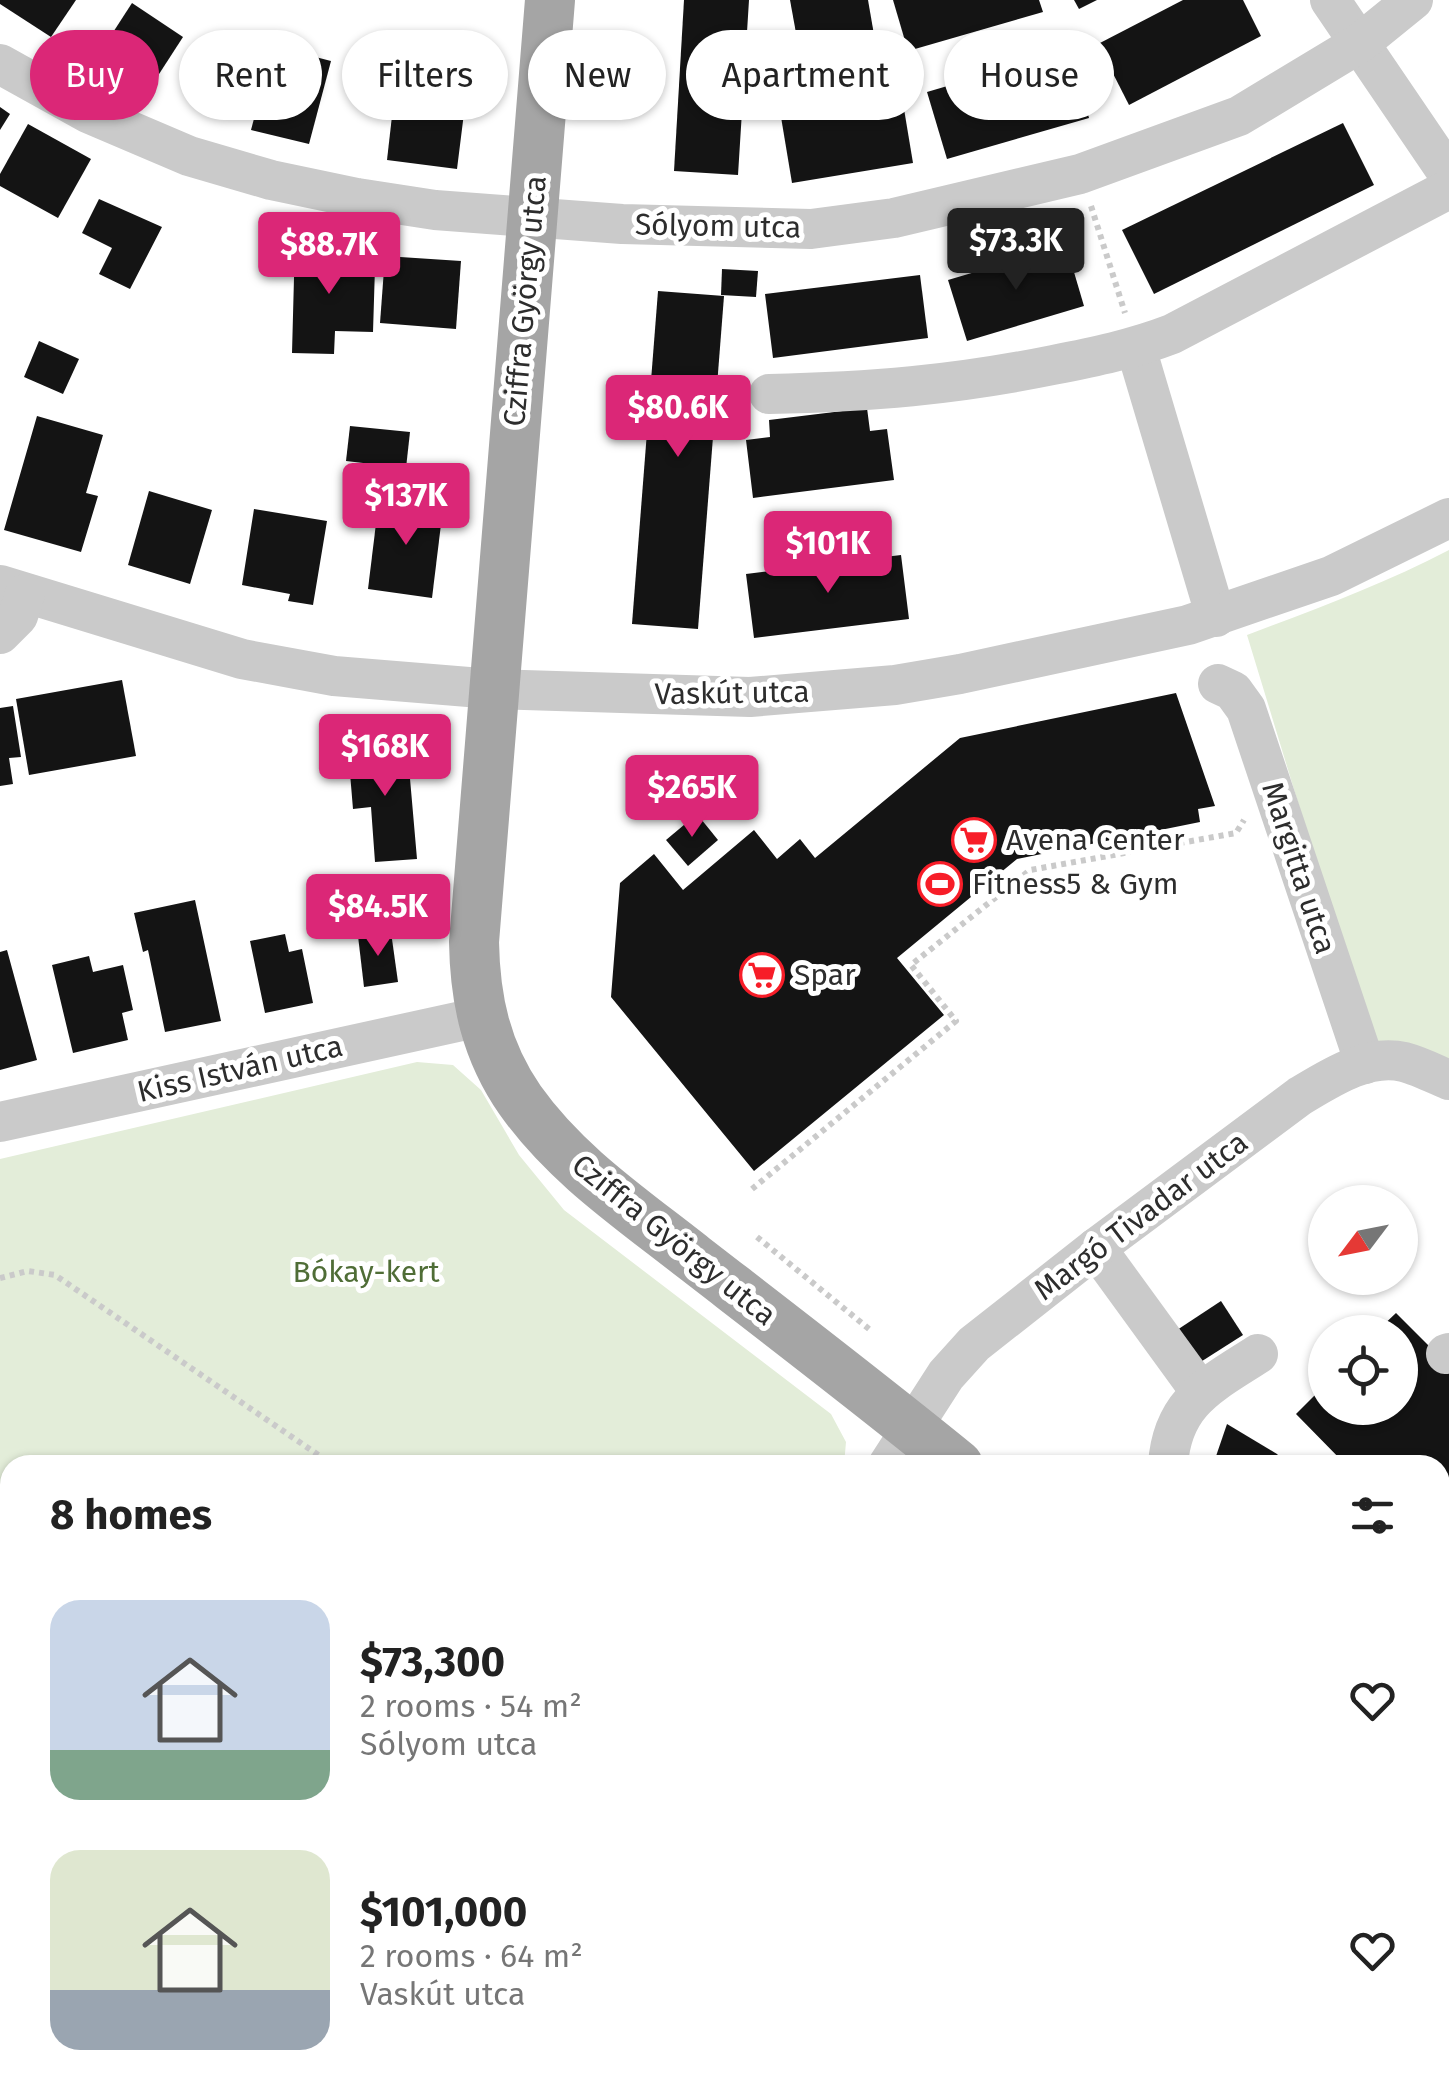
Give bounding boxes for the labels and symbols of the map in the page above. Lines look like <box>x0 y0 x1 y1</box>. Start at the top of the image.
street label: Cziffra György utca <box>496 174 554 428</box>
street label: Sólyom utca <box>635 207 801 245</box>
pin: $73.3K <box>935 208 1097 293</box>
pin: $88.7K <box>248 212 410 297</box>
pin: $80.6K <box>597 375 759 460</box>
pin: $137K <box>336 463 476 548</box>
pin: $101K <box>758 511 898 596</box>
street label: Vaskút utca <box>654 674 810 712</box>
pin: $168K <box>315 714 455 799</box>
pin: $265K <box>622 755 762 840</box>
street label: Margitta utca <box>1254 777 1344 959</box>
supermarket icon: Avena Center <box>951 817 997 863</box>
place label: Avena Center <box>1006 822 1185 858</box>
sports icon: Fitness5 & Gym <box>917 861 963 907</box>
place label: Fitness5 & Gym <box>972 866 1179 902</box>
pin: $84.5K <box>297 874 459 959</box>
supermarket icon: Spar <box>739 952 785 998</box>
place label: Spar <box>794 957 856 993</box>
street label: Kiss István utca <box>134 1028 346 1110</box>
street label: Margó Tivadar utca <box>1027 1124 1255 1308</box>
street label: Cziffra György utca <box>565 1147 783 1333</box>
north arrow <box>1308 1185 1418 1295</box>
park label: Bókay-kert <box>293 1254 440 1290</box>

